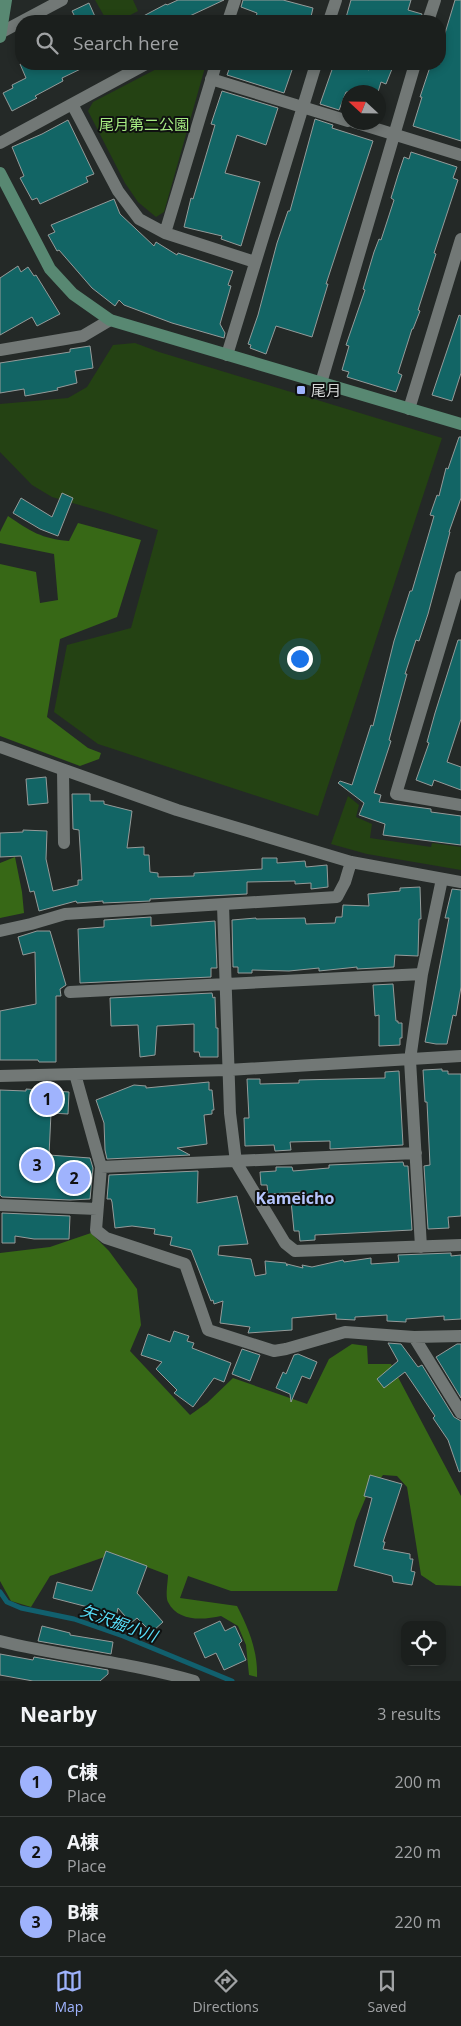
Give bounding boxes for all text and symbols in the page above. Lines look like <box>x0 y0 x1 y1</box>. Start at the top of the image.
search box <box>15 15 446 70</box>
icon: search <box>33 29 61 57</box>
text: Search here <box>73 30 179 56</box>
north arrow <box>341 85 386 130</box>
park label: 尾月第二公園 <box>99 114 189 134</box>
place label: 尾月 <box>311 380 341 400</box>
marker: 尾月 <box>295 384 307 396</box>
your location <box>287 646 313 672</box>
pin: 1 <box>31 1080 63 1118</box>
pin: 3 <box>21 1146 53 1184</box>
pin: 2 <box>58 1159 90 1197</box>
district label: Kameicho <box>256 1187 335 1209</box>
water label: 矢沢掘小川 <box>78 1599 162 1648</box>
map controls <box>401 1621 446 1666</box>
button: locate <box>401 1621 446 1666</box>
text: Nearby <box>20 1700 97 1728</box>
text: 3 results <box>377 1703 441 1725</box>
text: C棟 <box>67 1759 98 1785</box>
text: 1 <box>31 1771 41 1793</box>
text: 200 m <box>395 1771 441 1793</box>
text: Place <box>67 1785 106 1807</box>
text: A棟 <box>67 1829 99 1855</box>
text: 2 <box>31 1841 41 1863</box>
text: 220 m <box>395 1841 441 1863</box>
text: Place <box>67 1855 106 1877</box>
text: B棟 <box>67 1899 99 1925</box>
text: 3 <box>31 1911 41 1933</box>
text: 220 m <box>395 1911 441 1933</box>
text: Place <box>67 1925 106 1947</box>
tab: Map <box>54 1967 83 2016</box>
tab: Directions <box>192 1967 259 2016</box>
tab: Saved <box>368 1967 406 2016</box>

